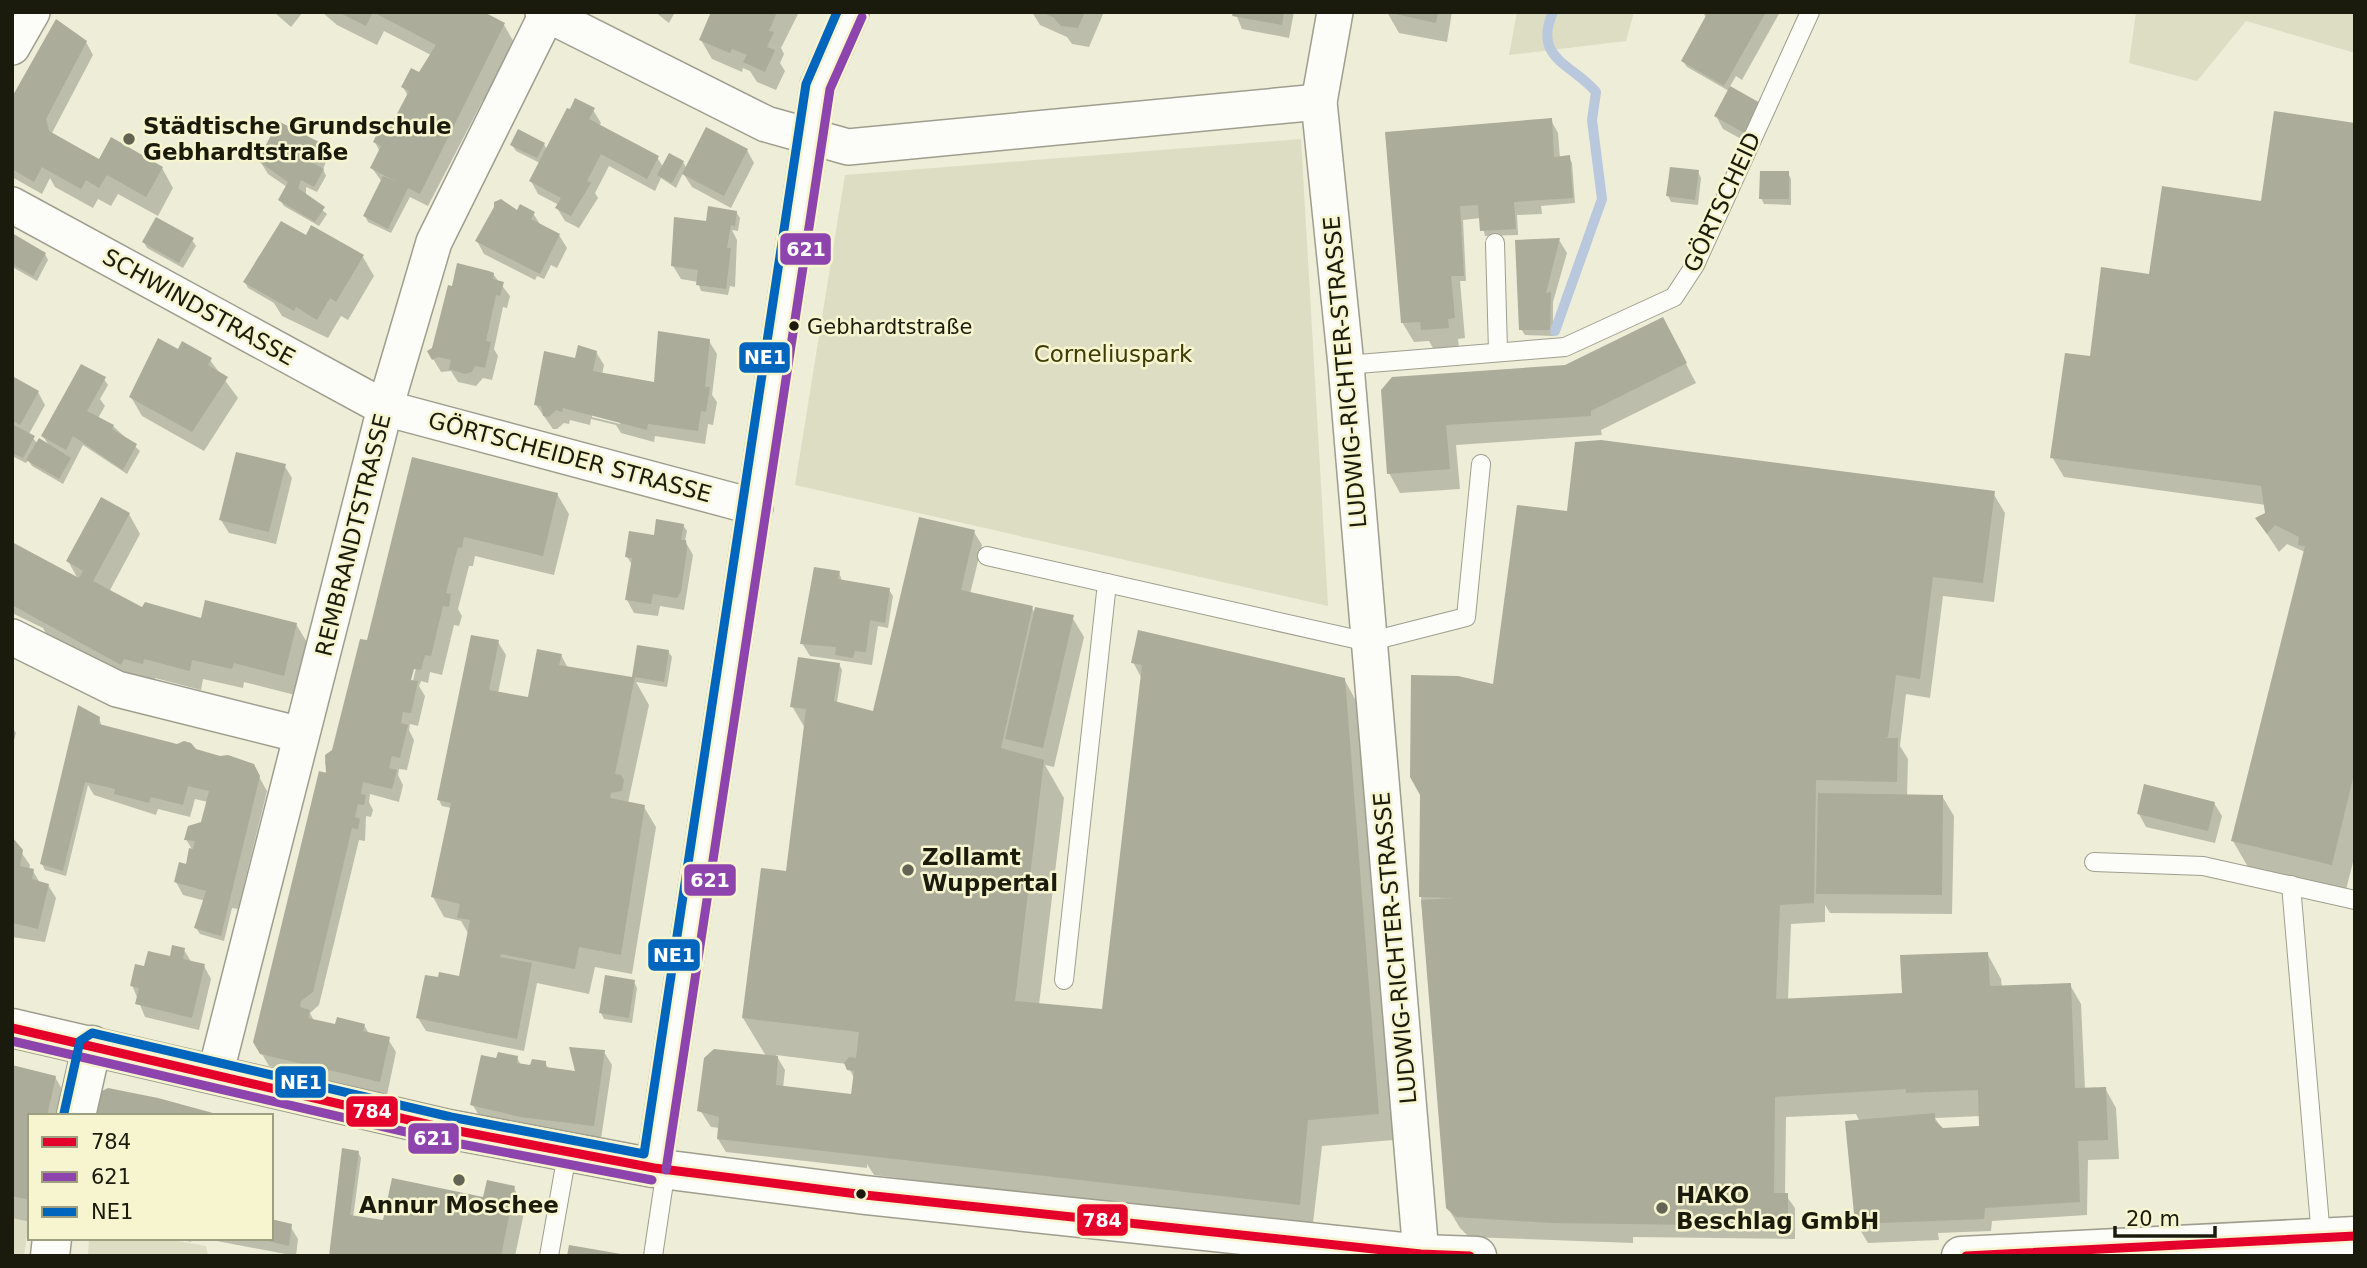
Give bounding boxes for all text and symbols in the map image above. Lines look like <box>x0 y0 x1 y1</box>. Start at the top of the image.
place label: Städtische Grundschule Gebhardtstraße <box>143 113 452 165</box>
street label: GÖRTSCHEID <box>1677 128 1766 276</box>
marker: Städtische Grundschule Gebhardtstraße <box>121 131 137 147</box>
street label: LUDWIG-RICHTER-STRASSE <box>1318 215 1372 529</box>
line badge: 621 <box>779 232 832 266</box>
text: 621 <box>786 238 826 260</box>
street label: SCHWINDSTRASSE <box>98 243 300 371</box>
place label: Gebhardtstraße <box>807 315 972 339</box>
marker: Gebhardtstraße <box>787 319 801 333</box>
line badge: NE1 <box>738 341 791 374</box>
park label: Corneliuspark <box>1034 341 1193 367</box>
text: NE1 <box>744 346 786 368</box>
street label: GÖRTSCHEIDER STRASSE <box>425 406 715 507</box>
street label: REMBRANDTSTRASSE <box>310 411 396 659</box>
street label: LUDWIG-RICHTER-STRASSE <box>1368 791 1422 1105</box>
place label: Zollamt Wuppertal <box>922 844 1058 896</box>
marker: Zollamt Wuppertal <box>900 862 916 878</box>
line badge: 621 <box>683 863 737 897</box>
text: 621 <box>690 869 730 891</box>
line badge: NE1 <box>647 938 701 972</box>
text: NE1 <box>653 944 695 966</box>
line badge: NE1 <box>274 1065 327 1099</box>
text: NE1 <box>280 1071 322 1093</box>
line badge: 784 <box>345 1095 399 1128</box>
text: 784 <box>352 1100 392 1122</box>
legend <box>28 1114 273 1240</box>
line badge: 621 <box>407 1122 460 1155</box>
text: 621 <box>413 1127 453 1149</box>
text: 784 <box>91 1130 131 1154</box>
text: 621 <box>91 1165 131 1189</box>
marker: Annur Moschee <box>451 1172 467 1188</box>
place label: HAKO Beschlag GmbH <box>1676 1182 1879 1234</box>
unlabelled marker <box>854 1187 868 1201</box>
place label: Annur Moschee <box>359 1192 559 1218</box>
scale bar <box>2115 1194 2215 1238</box>
text: NE1 <box>91 1200 133 1224</box>
marker: HAKO Beschlag GmbH <box>1654 1200 1670 1216</box>
line badge: 784 <box>1076 1203 1129 1237</box>
text: 20 m <box>2126 1207 2180 1231</box>
text: 784 <box>1082 1209 1122 1231</box>

